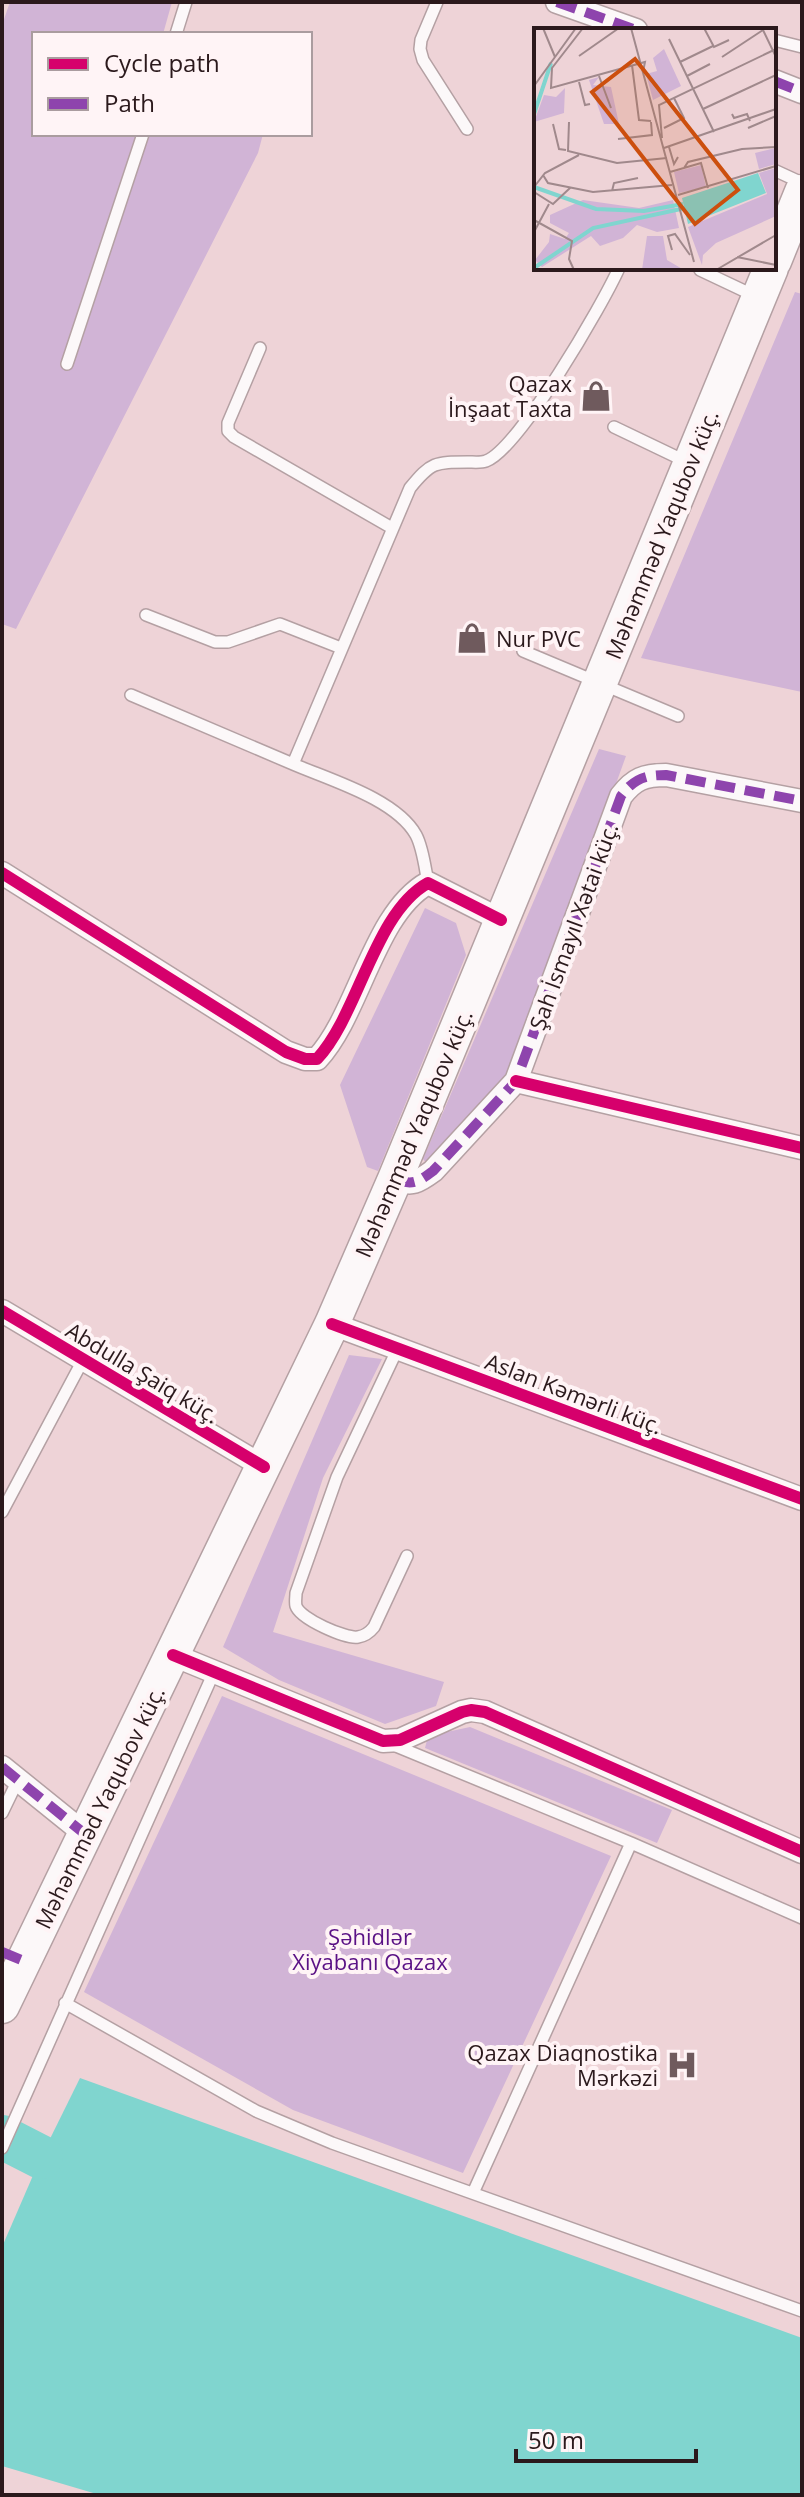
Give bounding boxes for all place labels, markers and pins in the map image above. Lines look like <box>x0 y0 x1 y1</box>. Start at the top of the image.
place label: Qazax İnşaat Taxta <box>448 368 572 423</box>
shop icon: Qazax İnşaat Taxta <box>579 379 613 413</box>
shop icon: Nur PVC <box>455 621 489 655</box>
place label: Nur PVC <box>496 623 581 653</box>
place label: Qazax Diaqnostika Mərkəzi <box>467 2037 658 2092</box>
hospital icon: Qazax Diaqnostika Mərkəzi <box>665 2048 699 2082</box>

